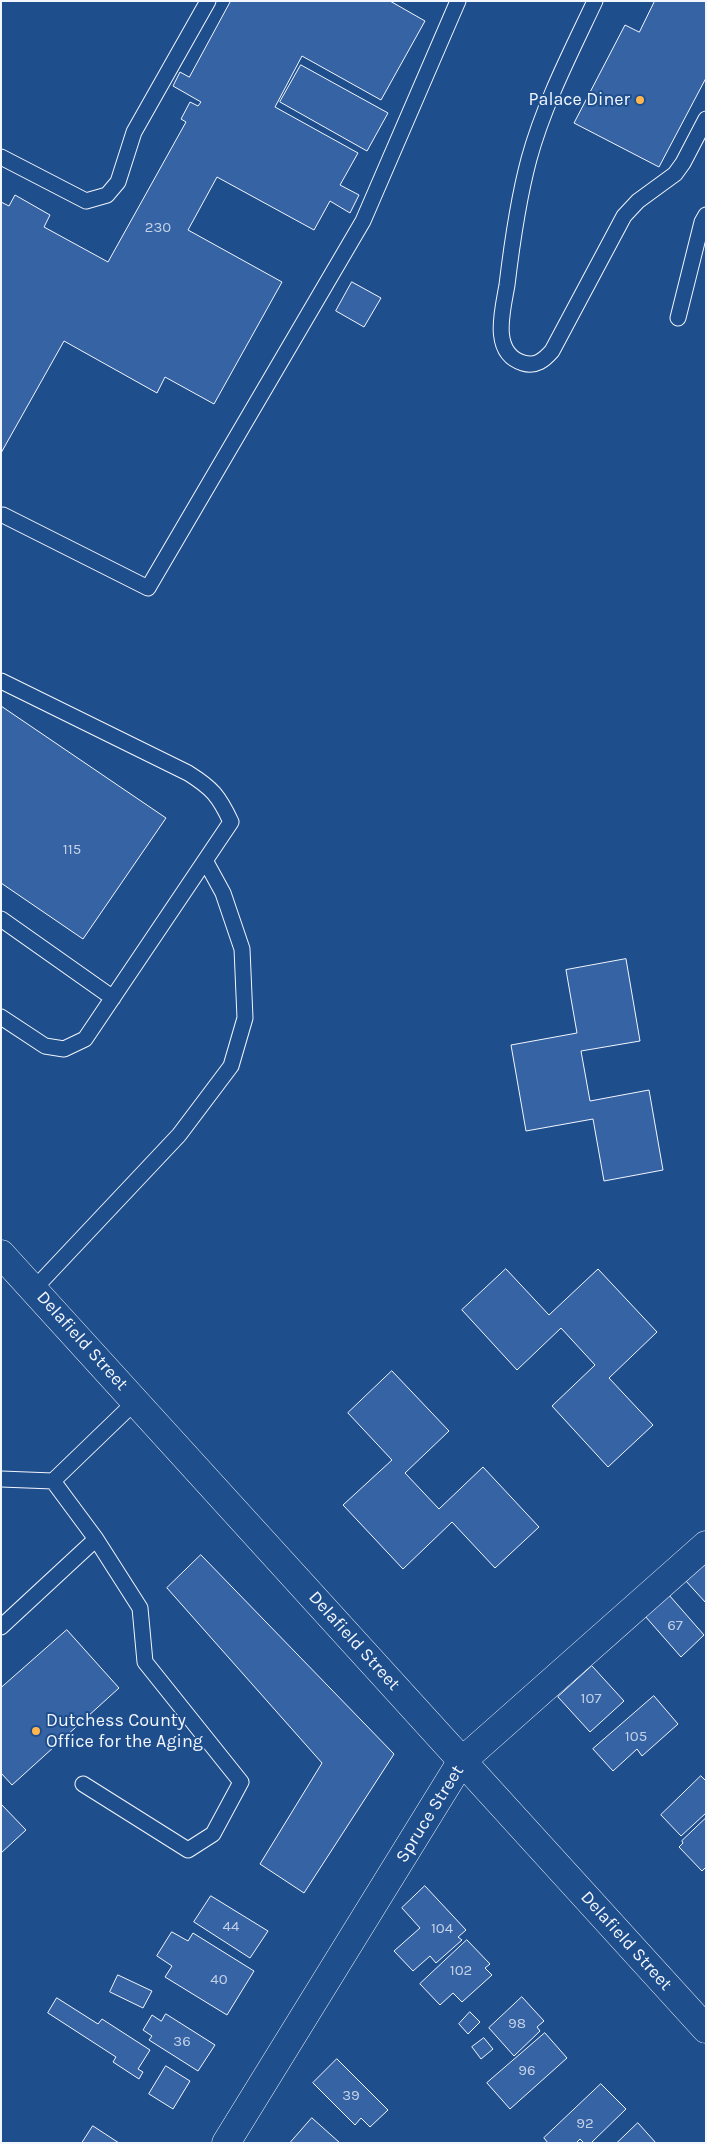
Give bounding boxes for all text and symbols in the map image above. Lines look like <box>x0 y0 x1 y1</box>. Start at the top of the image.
place label: Palace Diner <box>529 89 630 111</box>
marker: Palace Diner <box>634 94 646 106</box>
house number: 230 <box>145 219 171 237</box>
house number: 115 <box>63 841 81 859</box>
street label: Delafield Street <box>32 1287 132 1395</box>
street label: Delafield Street <box>304 1587 404 1695</box>
house number: 67 <box>667 1617 683 1635</box>
house number: 107 <box>581 1690 601 1708</box>
place label: Dutchess County Office for the Aging <box>46 1710 203 1752</box>
marker: Dutchess County Office for the Aging <box>30 1725 42 1737</box>
house number: 105 <box>625 1728 647 1746</box>
street label: Spruce Street <box>391 1761 469 1867</box>
street label: Delafield Street <box>576 1887 676 1995</box>
house number: 44 <box>223 1918 239 1936</box>
house number: 104 <box>431 1920 453 1938</box>
house number: 102 <box>450 1962 472 1980</box>
house number: 40 <box>210 1971 228 1989</box>
house number: 98 <box>508 2015 526 2033</box>
house number: 36 <box>173 2033 191 2051</box>
house number: 96 <box>518 2062 536 2080</box>
house number: 39 <box>342 2087 360 2105</box>
house number: 92 <box>576 2115 594 2133</box>

